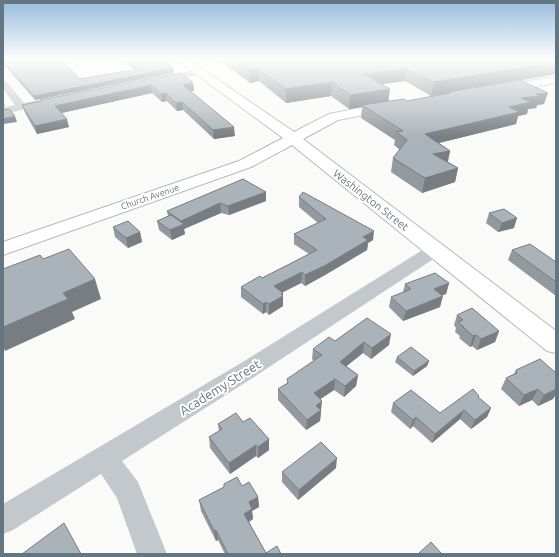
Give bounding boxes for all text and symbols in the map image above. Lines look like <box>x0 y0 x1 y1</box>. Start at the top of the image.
street label: Washington Street <box>331 167 412 234</box>
street label: Church Avenue <box>120 182 180 212</box>
street label: Academy Street <box>177 357 263 417</box>

